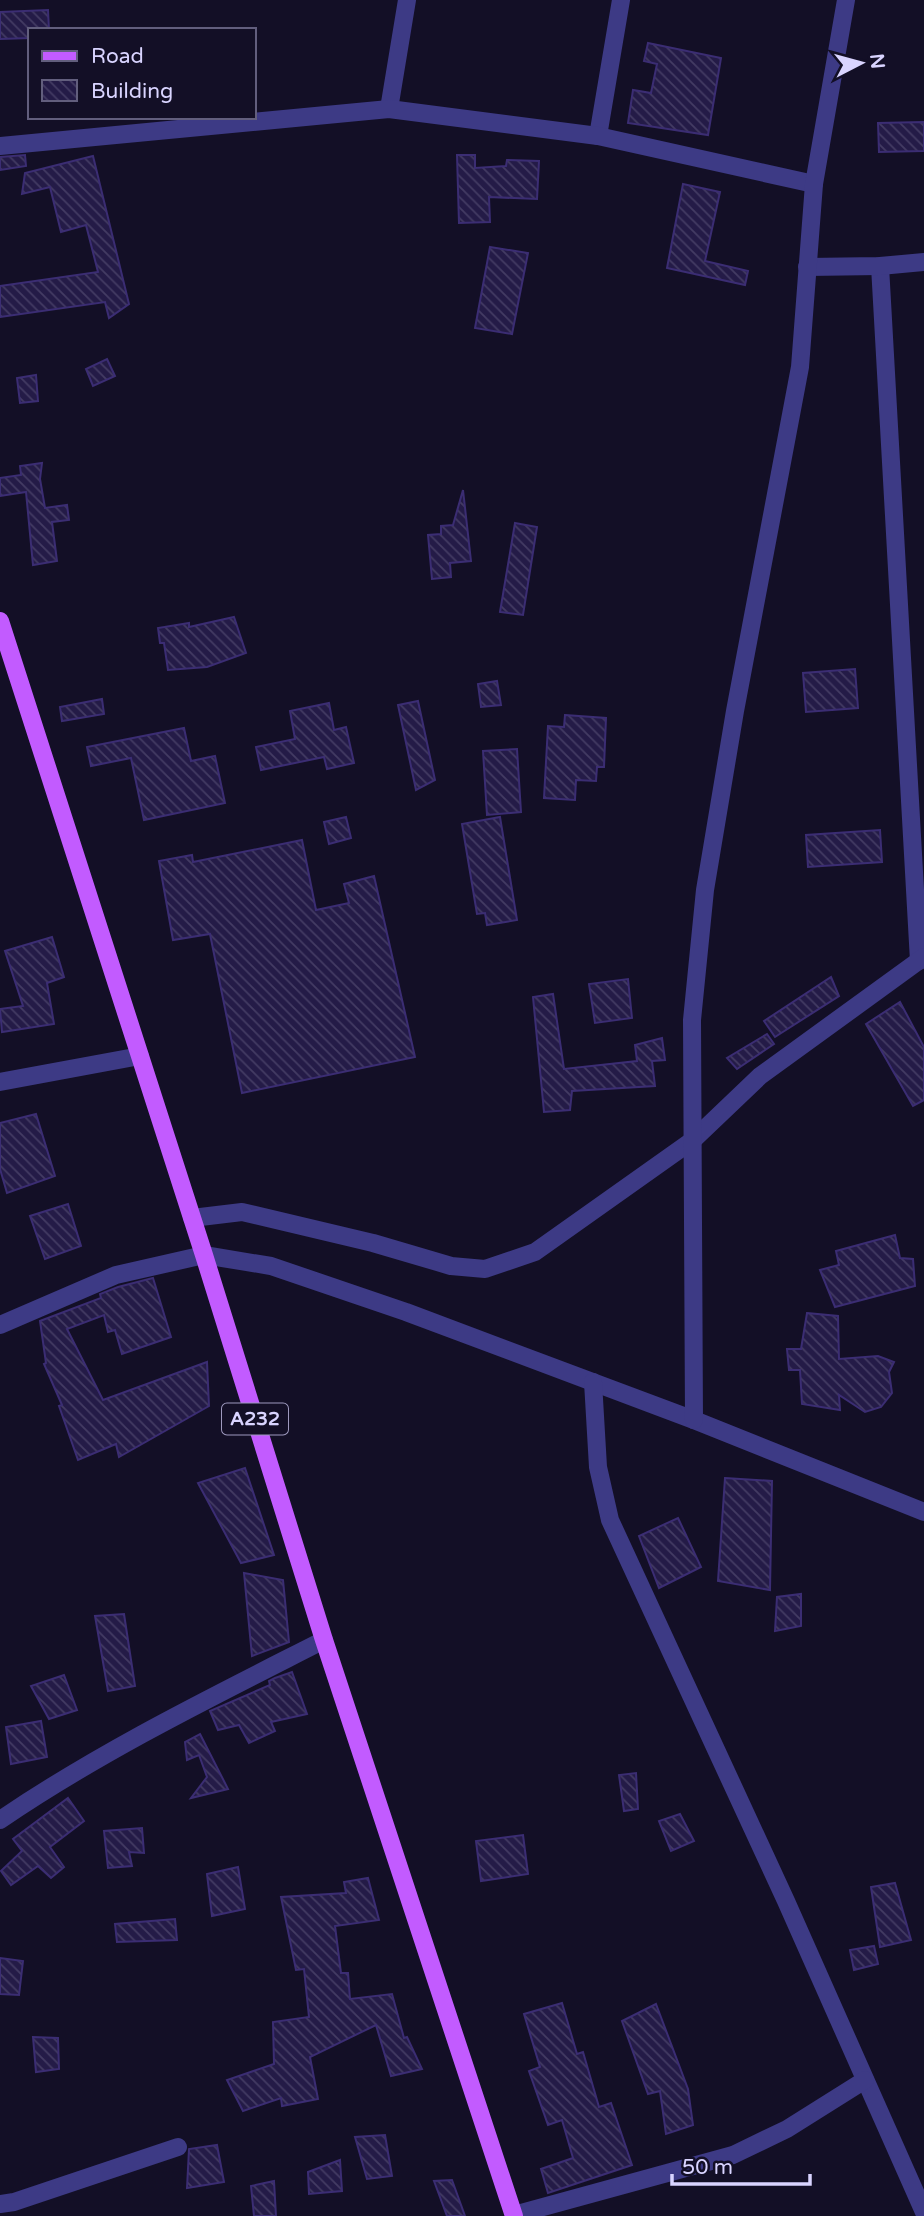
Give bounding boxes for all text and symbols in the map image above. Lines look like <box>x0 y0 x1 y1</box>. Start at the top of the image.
legend <box>28 28 256 119</box>
north arrow <box>826 28 896 98</box>
text: Road <box>91 44 144 69</box>
text: N <box>865 53 889 70</box>
text: Building <box>91 79 173 104</box>
road number: A232 <box>222 1404 288 1434</box>
scale bar <box>672 2142 810 2186</box>
text: 50 m <box>682 2155 733 2180</box>

